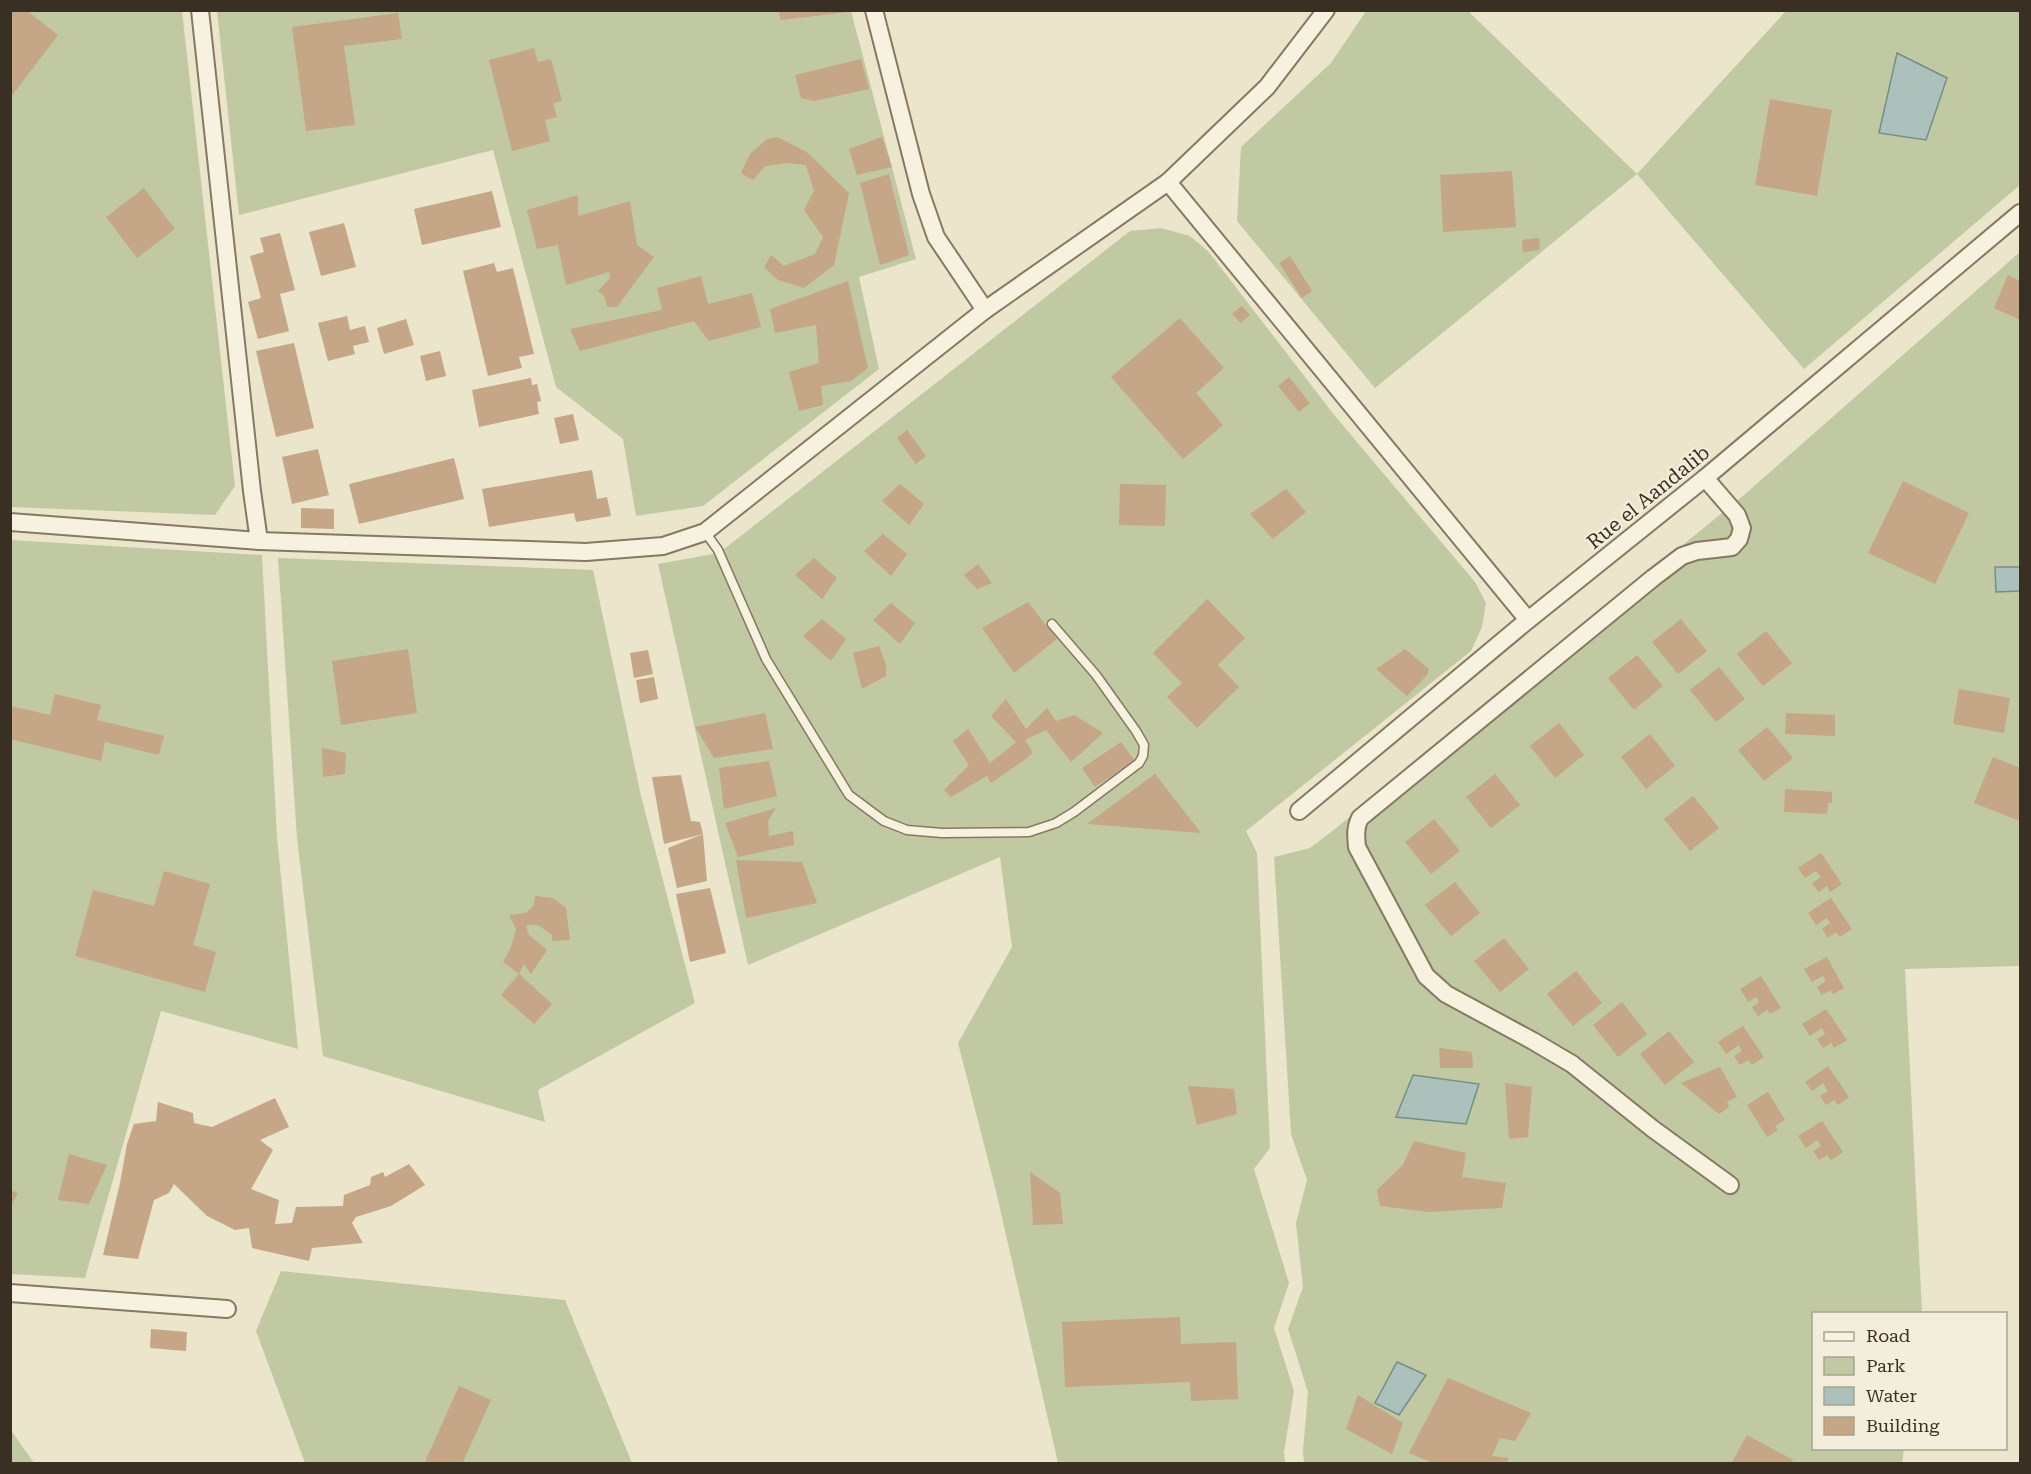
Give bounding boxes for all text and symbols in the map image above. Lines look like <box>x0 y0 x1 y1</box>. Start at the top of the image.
street label: Rue el Aandalib <box>1582 440 1714 554</box>
legend <box>1812 1312 2007 1450</box>
text: Road <box>1866 1325 1911 1346</box>
text: Park <box>1866 1355 1906 1376</box>
text: Water <box>1866 1385 1917 1406</box>
text: Building <box>1866 1415 1940 1436</box>

